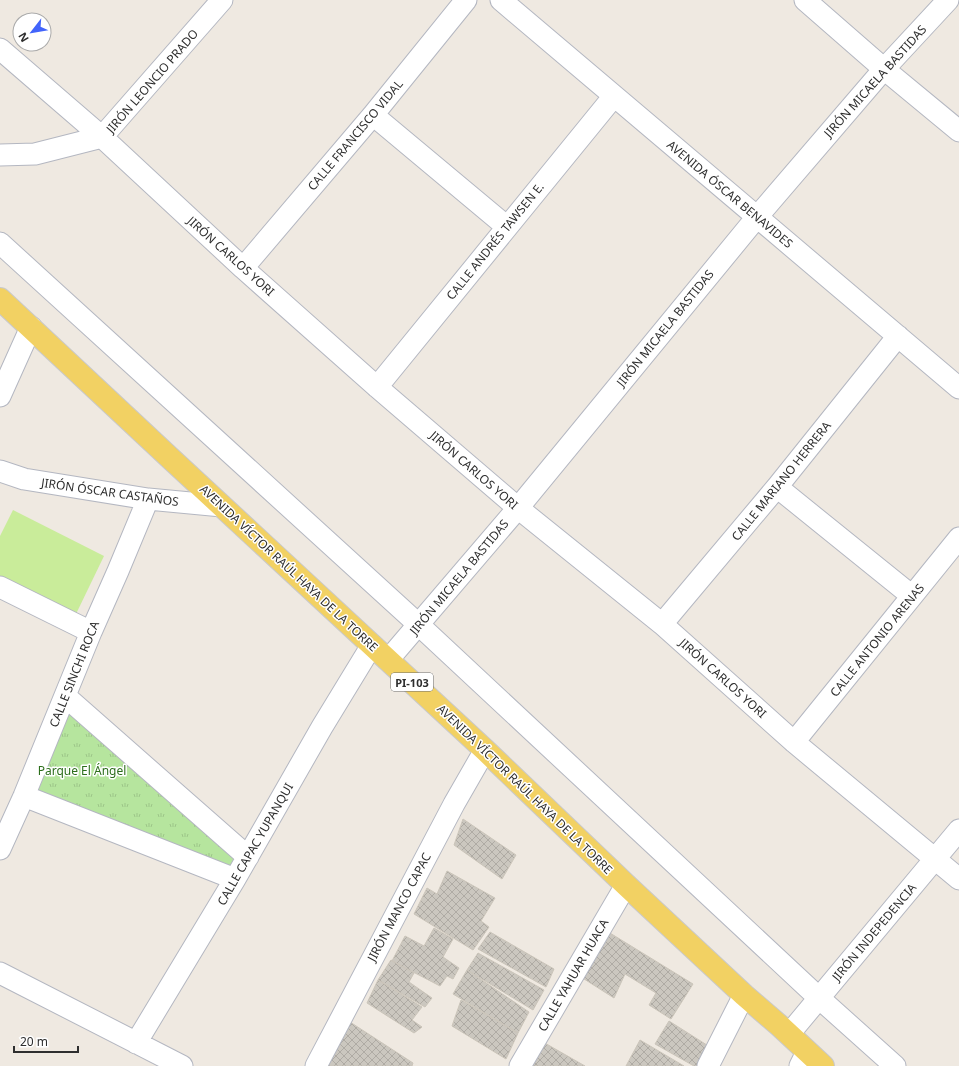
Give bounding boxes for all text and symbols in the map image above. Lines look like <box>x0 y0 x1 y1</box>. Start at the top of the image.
north arrow <box>12 12 52 52</box>
street label: JIRÓN MICAELA BASTIDAS <box>819 21 930 142</box>
street label: JIRÓN LEONCIO PRADO <box>101 25 202 137</box>
text: N <box>14 30 32 45</box>
street label: CALLE FRANCISCO VIDAL <box>304 76 406 194</box>
street label: AVENIDA ÓSCAR BENAVIDES <box>663 136 797 252</box>
street label: CALLE ANDRÉS TAWSEN E. <box>442 179 548 303</box>
street label: JIRÓN CARLOS YORI <box>183 212 278 300</box>
street label: JIRÓN MICAELA BASTIDAS <box>612 266 718 391</box>
street label: CALLE MARIANO HERRERA <box>727 417 835 544</box>
street label: JIRÓN CARLOS YORI <box>426 426 522 513</box>
street label: JIRÓN ÓSCAR CASTAÑOS <box>39 474 180 510</box>
street label: AVENIDA VÍCTOR RAÚL HAYA DE LA TORRE <box>196 481 382 655</box>
street label: JIRÓN MICAELA BASTIDAS <box>405 515 513 639</box>
street label: CALLE ANTONIO ARENAS <box>826 580 928 700</box>
street label: CALLE SINCHI ROCA <box>45 618 103 730</box>
street label: JIRÓN CARLOS YORI <box>675 634 770 722</box>
road number: PI-103 <box>391 673 433 691</box>
street label: AVENIDA VÍCTOR RAÚL HAYA DE LA TORRE <box>434 700 616 878</box>
park label: Parque El Ángel <box>38 762 126 779</box>
street label: CALLE CAPAC YUPANQUI <box>213 780 297 908</box>
street label: JIRÓN MANCO CAPAC <box>363 849 435 965</box>
street label: JIRÓN INDEPEDENCIA <box>827 879 920 985</box>
street label: CALLE YAHUAR HUACA <box>534 915 612 1034</box>
scale bar <box>14 1028 78 1054</box>
text: 20 m <box>20 1033 48 1050</box>

